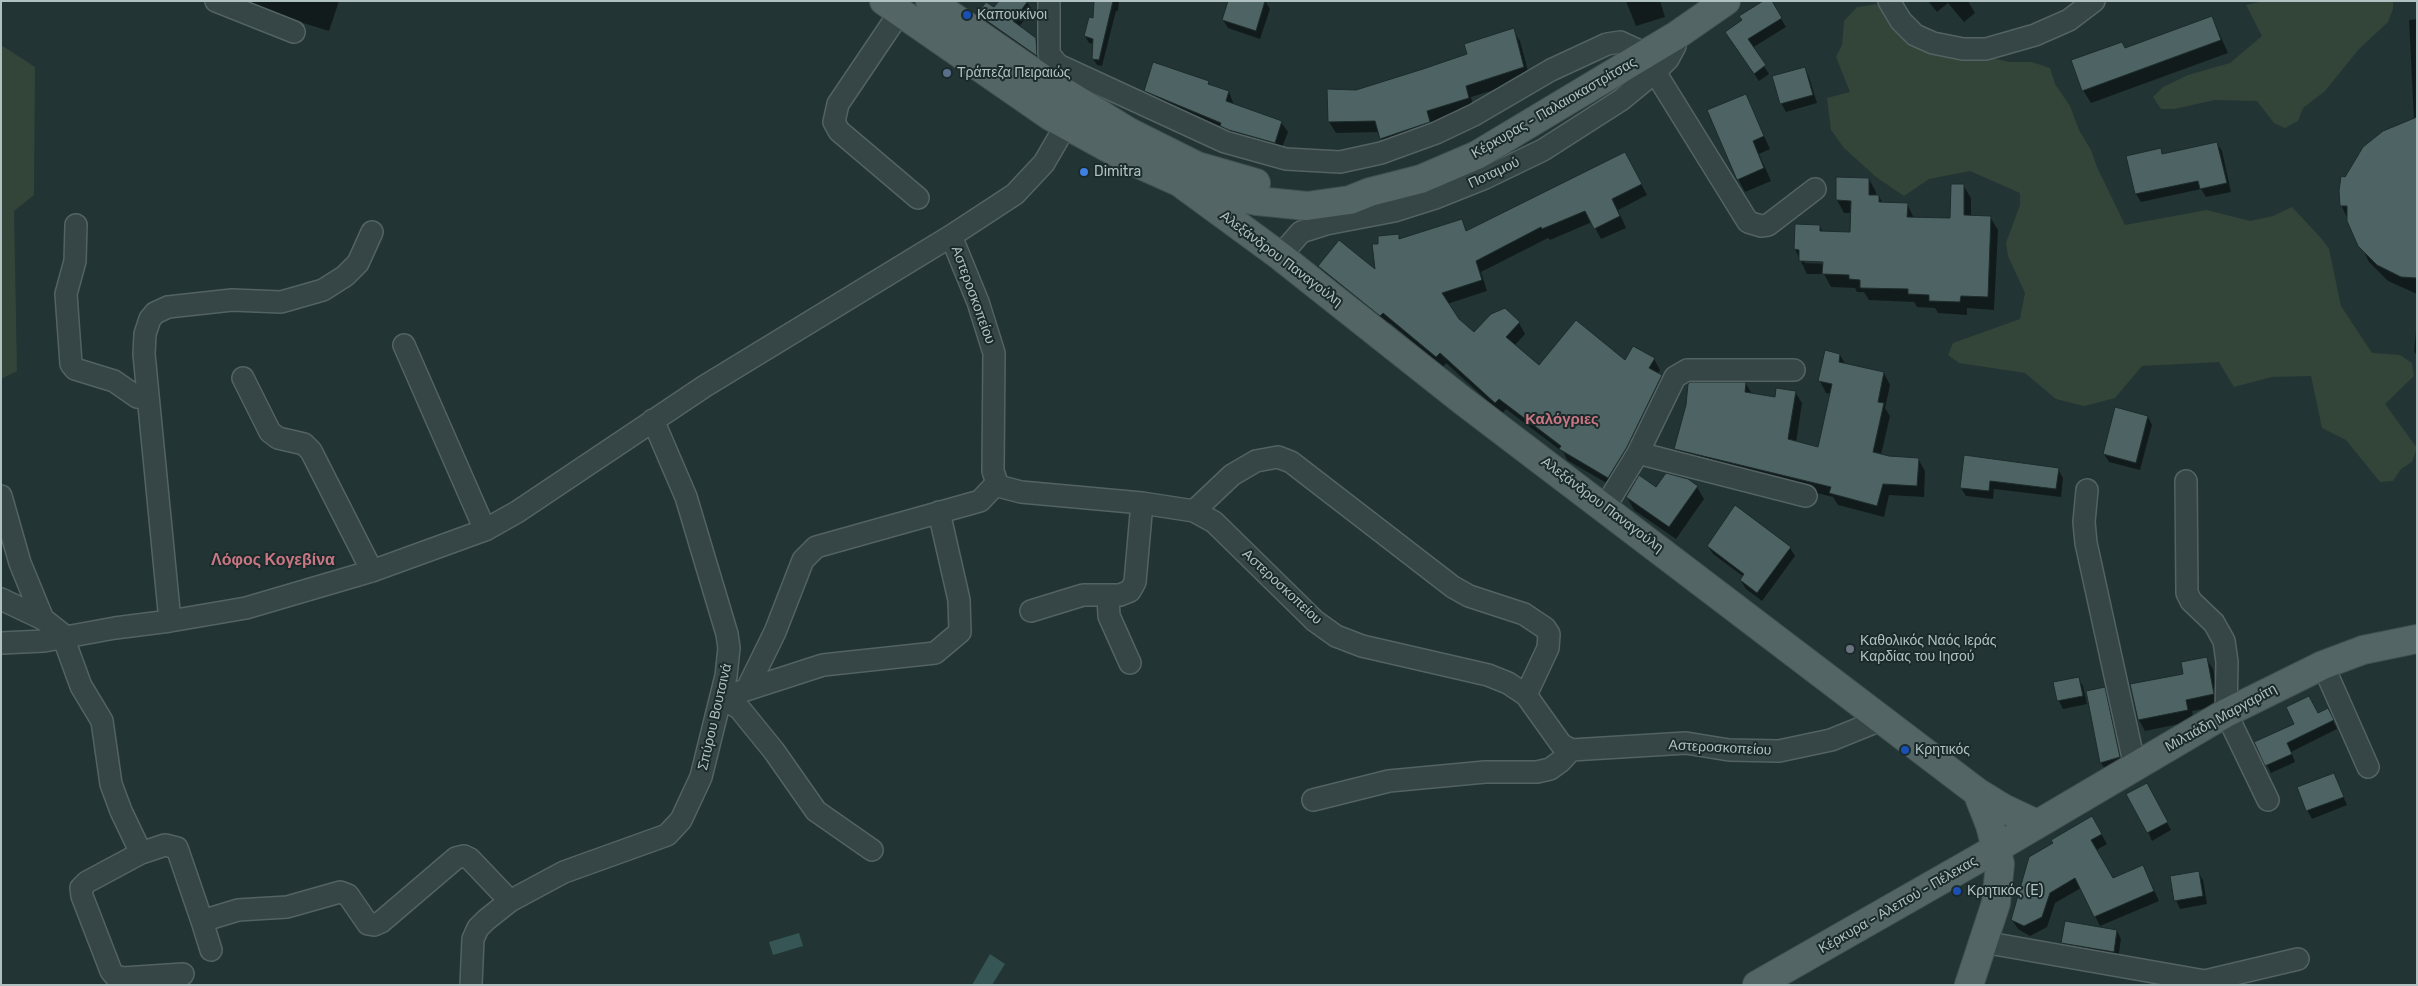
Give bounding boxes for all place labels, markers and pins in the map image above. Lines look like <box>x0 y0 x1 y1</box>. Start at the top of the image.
place label: Καπουκίνοι <box>977 7 1047 23</box>
marker: Καπουκίνοι <box>961 9 973 21</box>
place label: Τράπεζα Πειραιώς <box>957 65 1071 81</box>
marker: Τράπεζα Πειραιώς <box>941 67 953 79</box>
place label: Dimitra <box>1094 164 1141 180</box>
marker: Dimitra <box>1078 166 1090 178</box>
place label: Καθολικός Ναός Ιεράς Καρδίας του Ιησού <box>1860 633 1997 666</box>
marker: Καθολικός Ναός Ιεράς Καρδίας του Ιησού <box>1844 643 1856 655</box>
place label: Κρητικός <box>1915 742 1970 758</box>
marker: Κρητικός <box>1899 744 1911 756</box>
place label: Κρητικός (E) <box>1967 883 2044 899</box>
marker: Κρητικός (E) <box>1951 885 1963 897</box>

